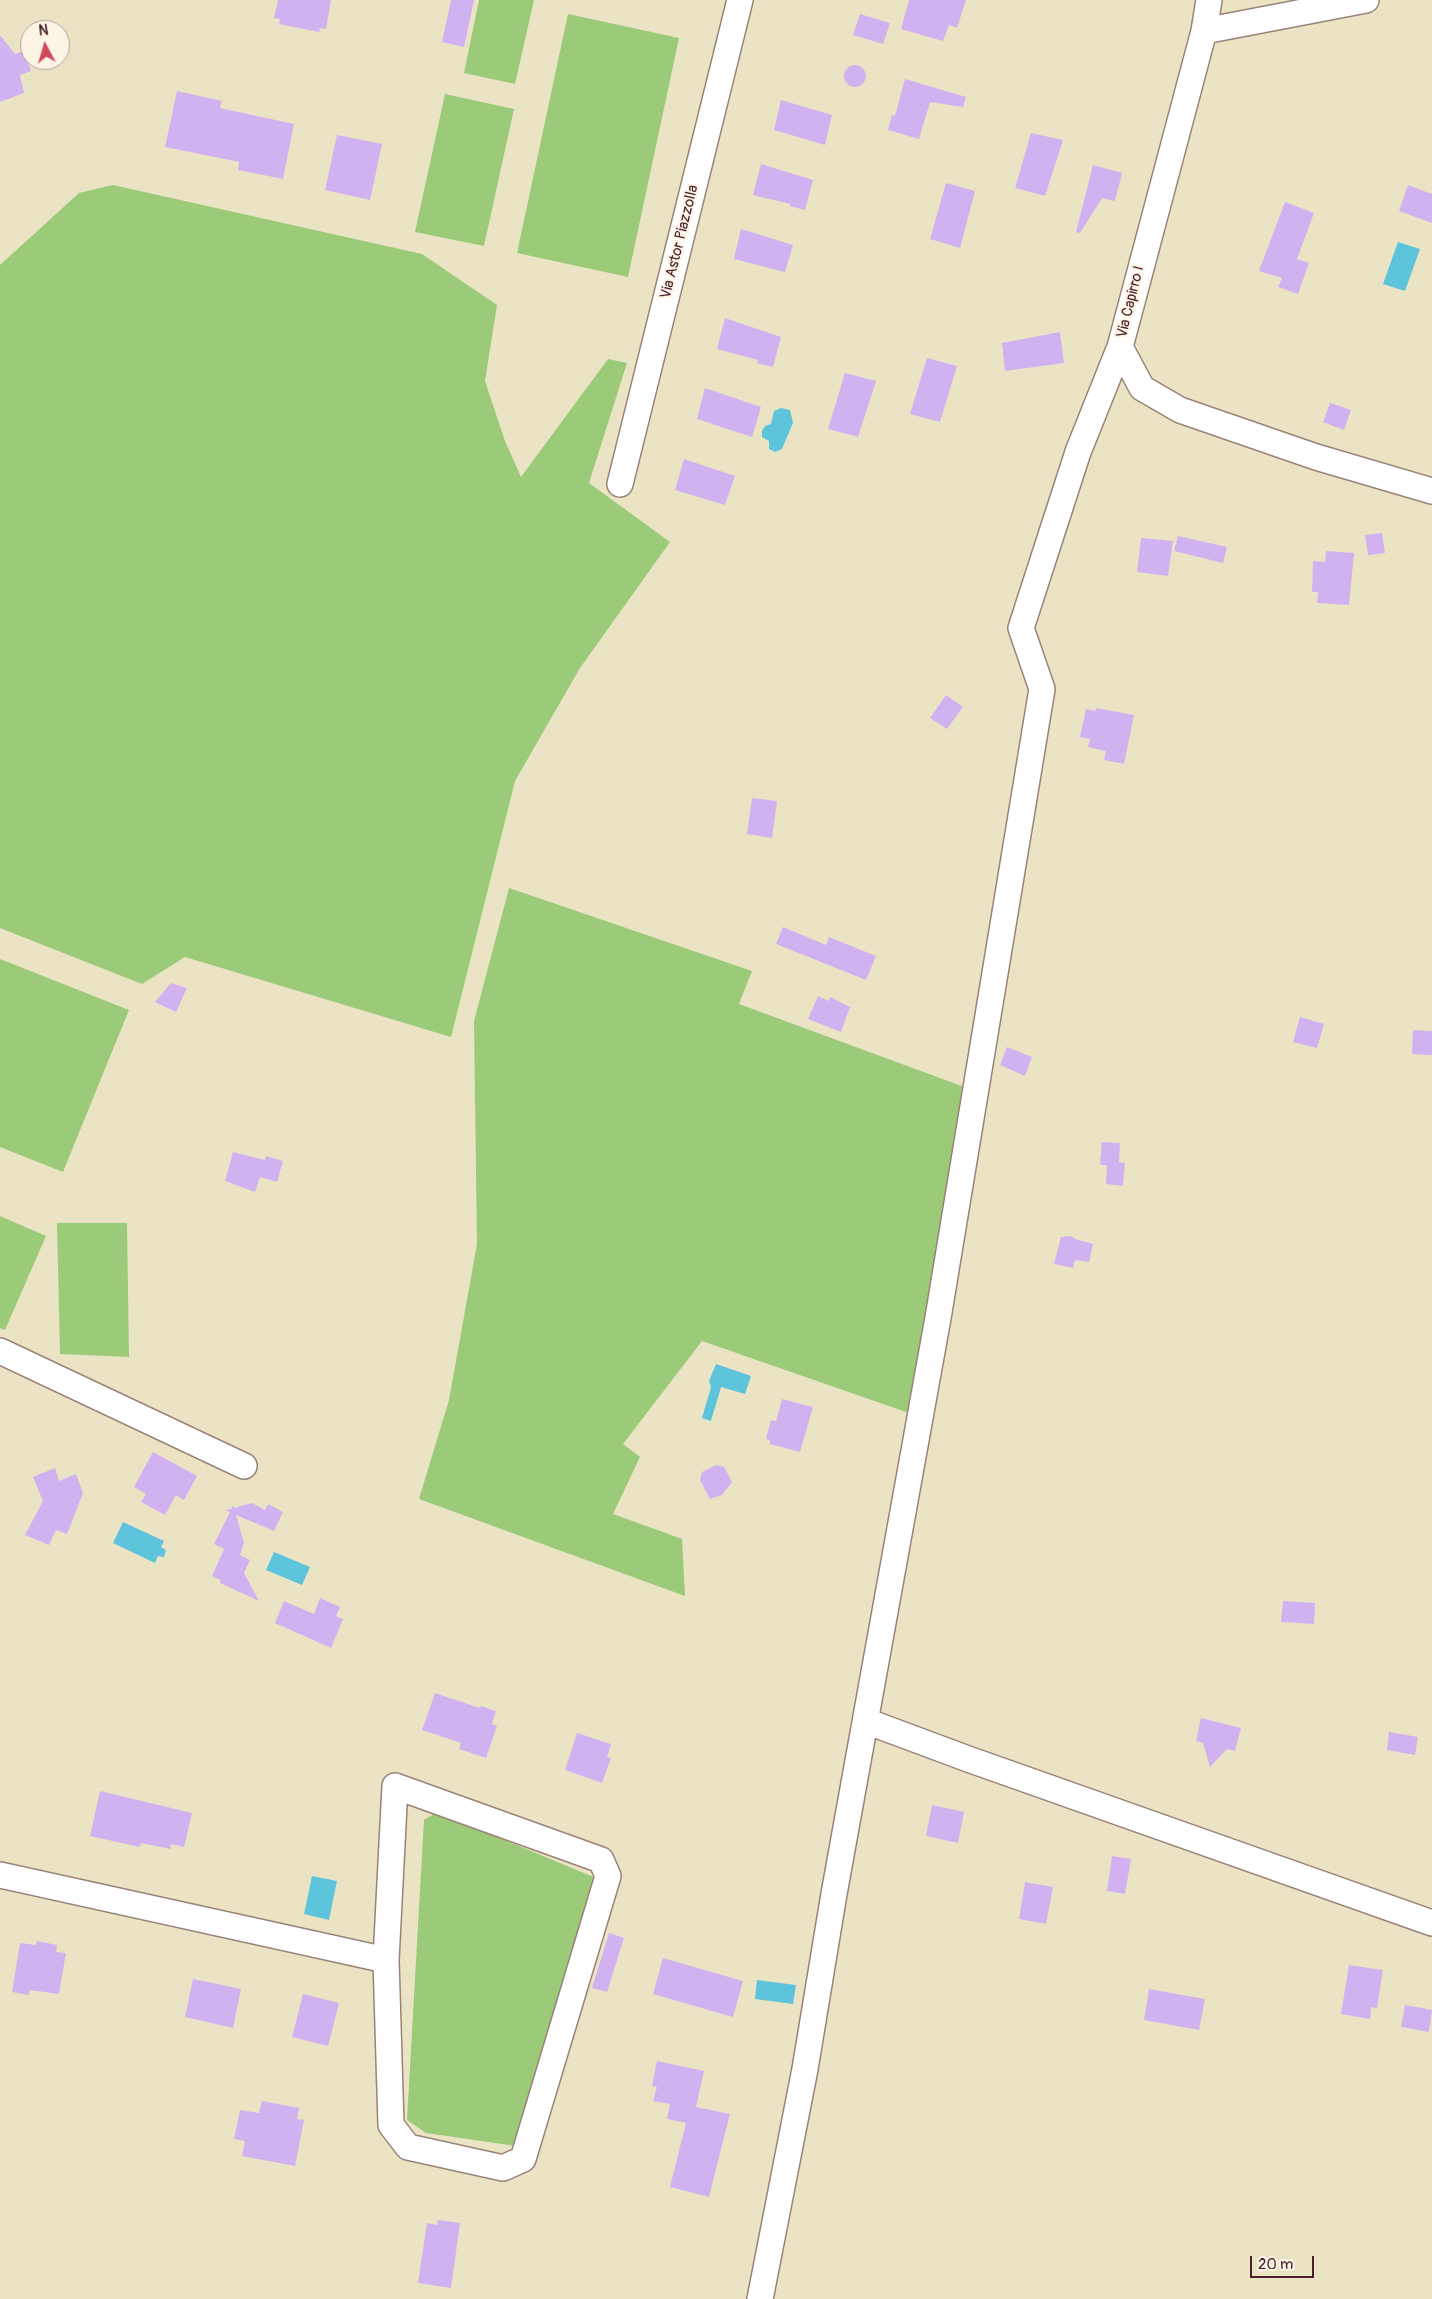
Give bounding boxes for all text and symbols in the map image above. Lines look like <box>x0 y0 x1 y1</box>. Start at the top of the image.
north arrow <box>20 20 70 70</box>
text: N <box>38 22 49 40</box>
street label: Via Astor Piazzolla <box>657 183 703 301</box>
street label: Via Capirro I <box>1113 264 1149 340</box>
scale bar <box>1252 2246 1316 2278</box>
text: 20 m <box>1258 2255 1293 2274</box>

